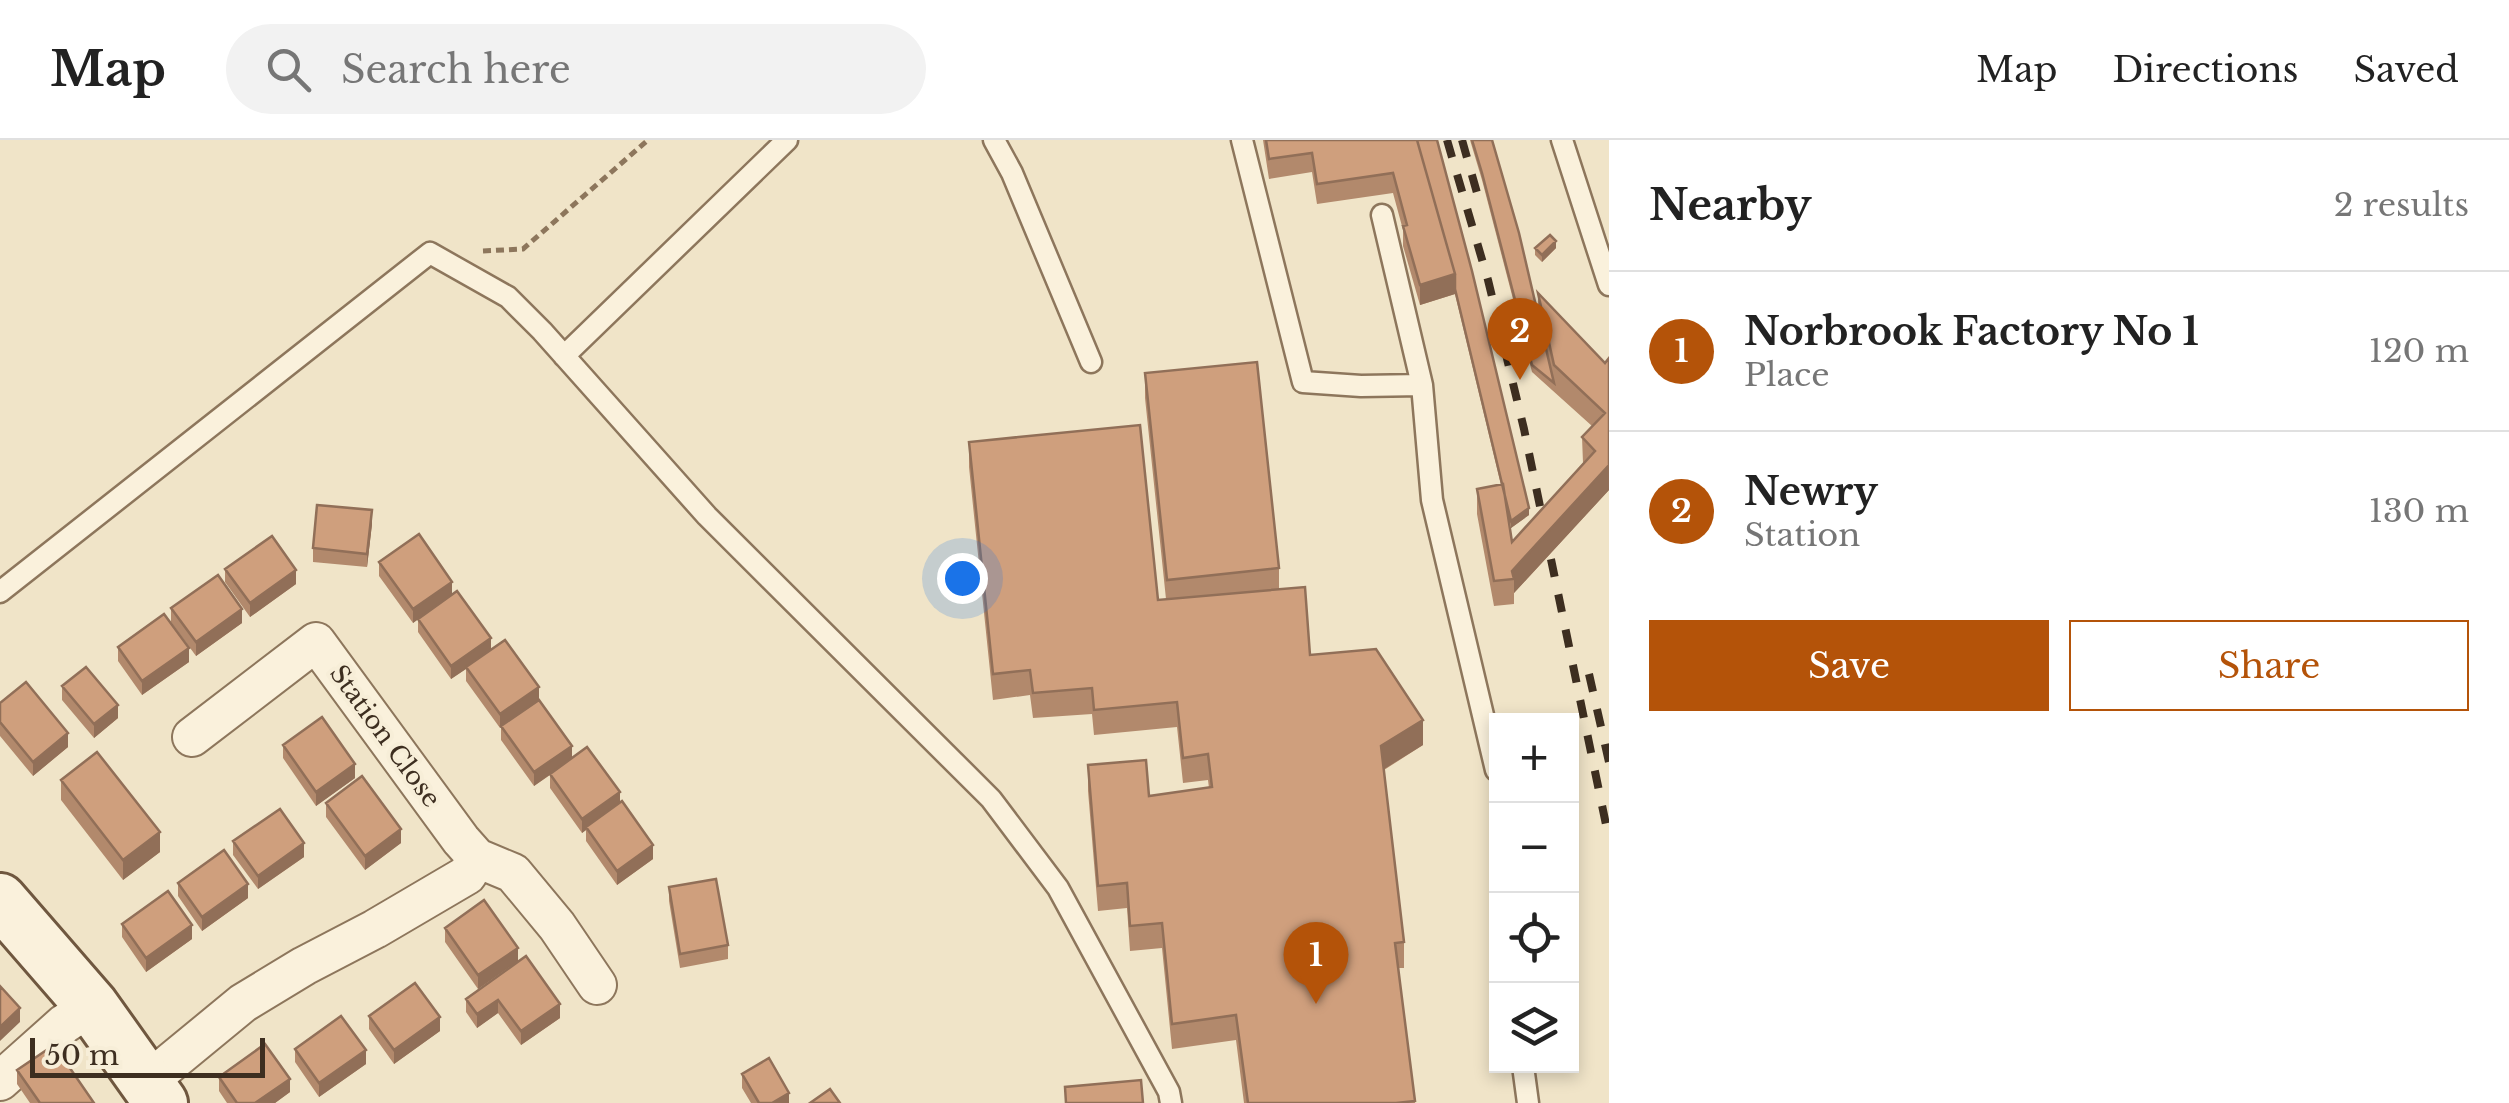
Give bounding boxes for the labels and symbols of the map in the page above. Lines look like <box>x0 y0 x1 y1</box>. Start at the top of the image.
pin: 2 <box>1488 298 1552 380</box>
your location <box>937 553 988 604</box>
street label: Station Close <box>323 659 447 813</box>
pin: 1 <box>1284 922 1348 1004</box>
scale bar <box>30 1033 265 1078</box>

